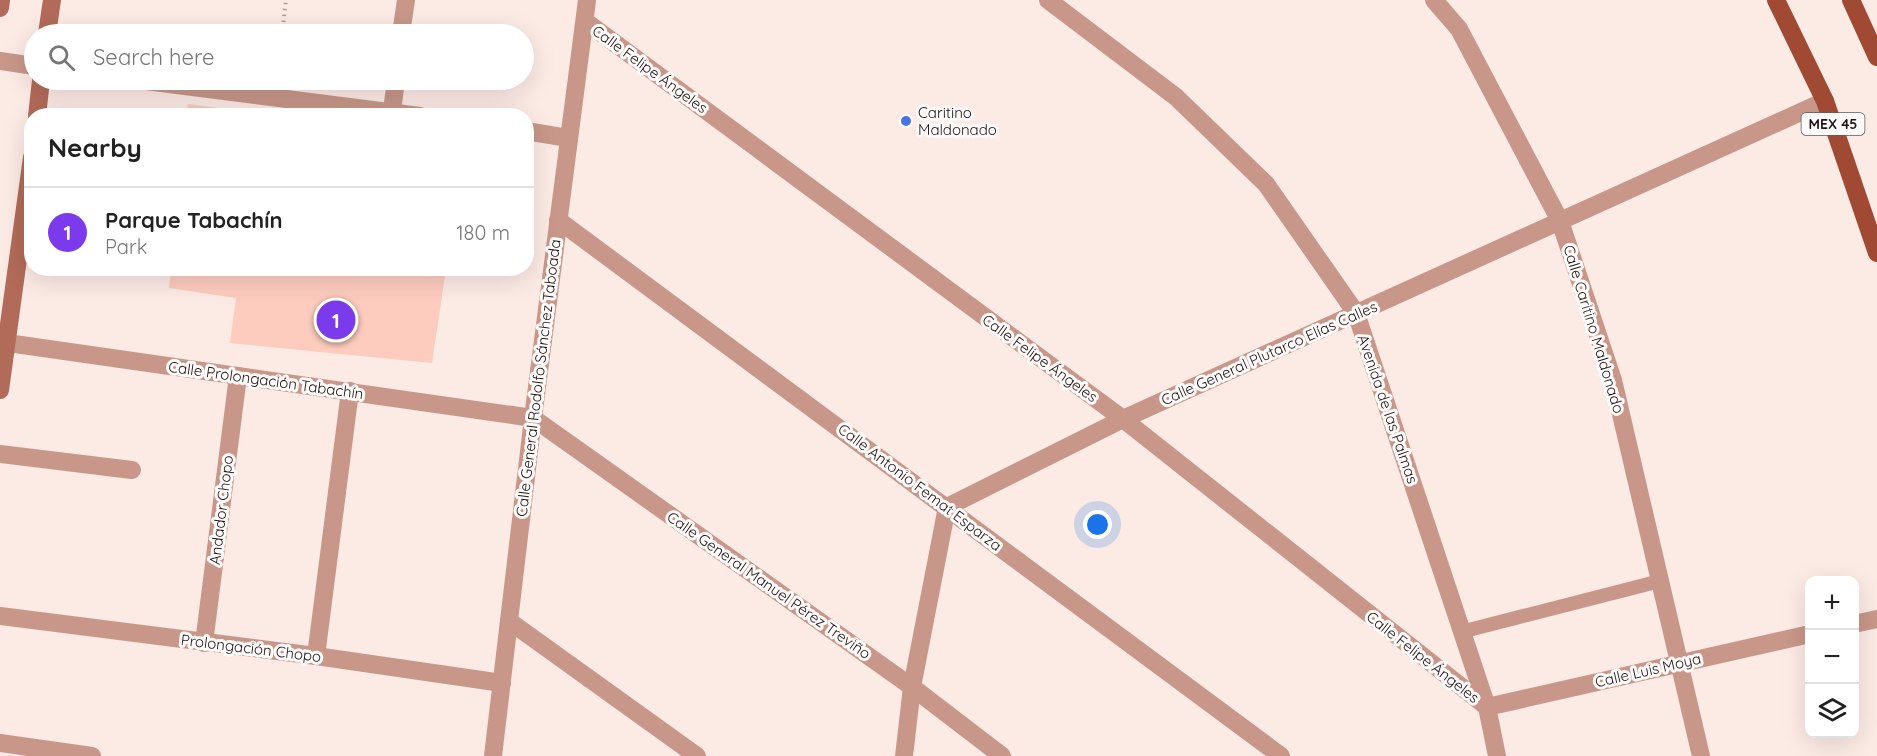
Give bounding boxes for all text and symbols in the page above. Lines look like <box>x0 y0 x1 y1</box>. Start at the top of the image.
street label: Calle Felipe Ángeles <box>589 21 711 117</box>
search box <box>24 24 534 90</box>
icon: search <box>45 41 78 74</box>
text: Search here <box>93 43 214 71</box>
place label: Caritino Maldonado <box>918 103 997 139</box>
road number: MEX 45 <box>1802 113 1864 135</box>
marker: Caritino Maldonado <box>899 114 913 128</box>
text: Nearby <box>48 131 142 164</box>
text: Parque Tabachín <box>105 206 283 234</box>
text: 1 <box>64 220 71 245</box>
text: 180 m <box>456 220 510 245</box>
text: Park <box>105 234 147 259</box>
street label: Calle General Rodolfo Sánchez Taboada <box>512 238 564 518</box>
street label: Calle Caritino Maldonado <box>1559 243 1629 415</box>
street label: Calle General Plutarco Elías Calles <box>1158 297 1380 409</box>
pin: 1 <box>316 298 356 342</box>
street label: Calle Felipe Ángeles <box>979 310 1101 406</box>
street label: Avenida de las Palmas <box>1354 332 1422 486</box>
street label: Calle Prolongación Tabachín <box>167 357 365 403</box>
street label: Calle Antonio Femat Esparza <box>834 419 1006 555</box>
street label: Andador Chopo <box>205 454 237 566</box>
street label: Calle General Manuel Pérez Treviño <box>663 507 875 663</box>
your location <box>1083 510 1112 539</box>
map controls <box>1805 576 1859 738</box>
button: + <box>1805 576 1859 630</box>
street label: Calle Felipe Ángeles <box>1363 607 1483 707</box>
street label: Prolongación Chopo <box>180 630 322 666</box>
button: − <box>1805 630 1859 684</box>
street label: Calle Luis Moya <box>1593 649 1703 691</box>
button: layers <box>1805 684 1859 738</box>

